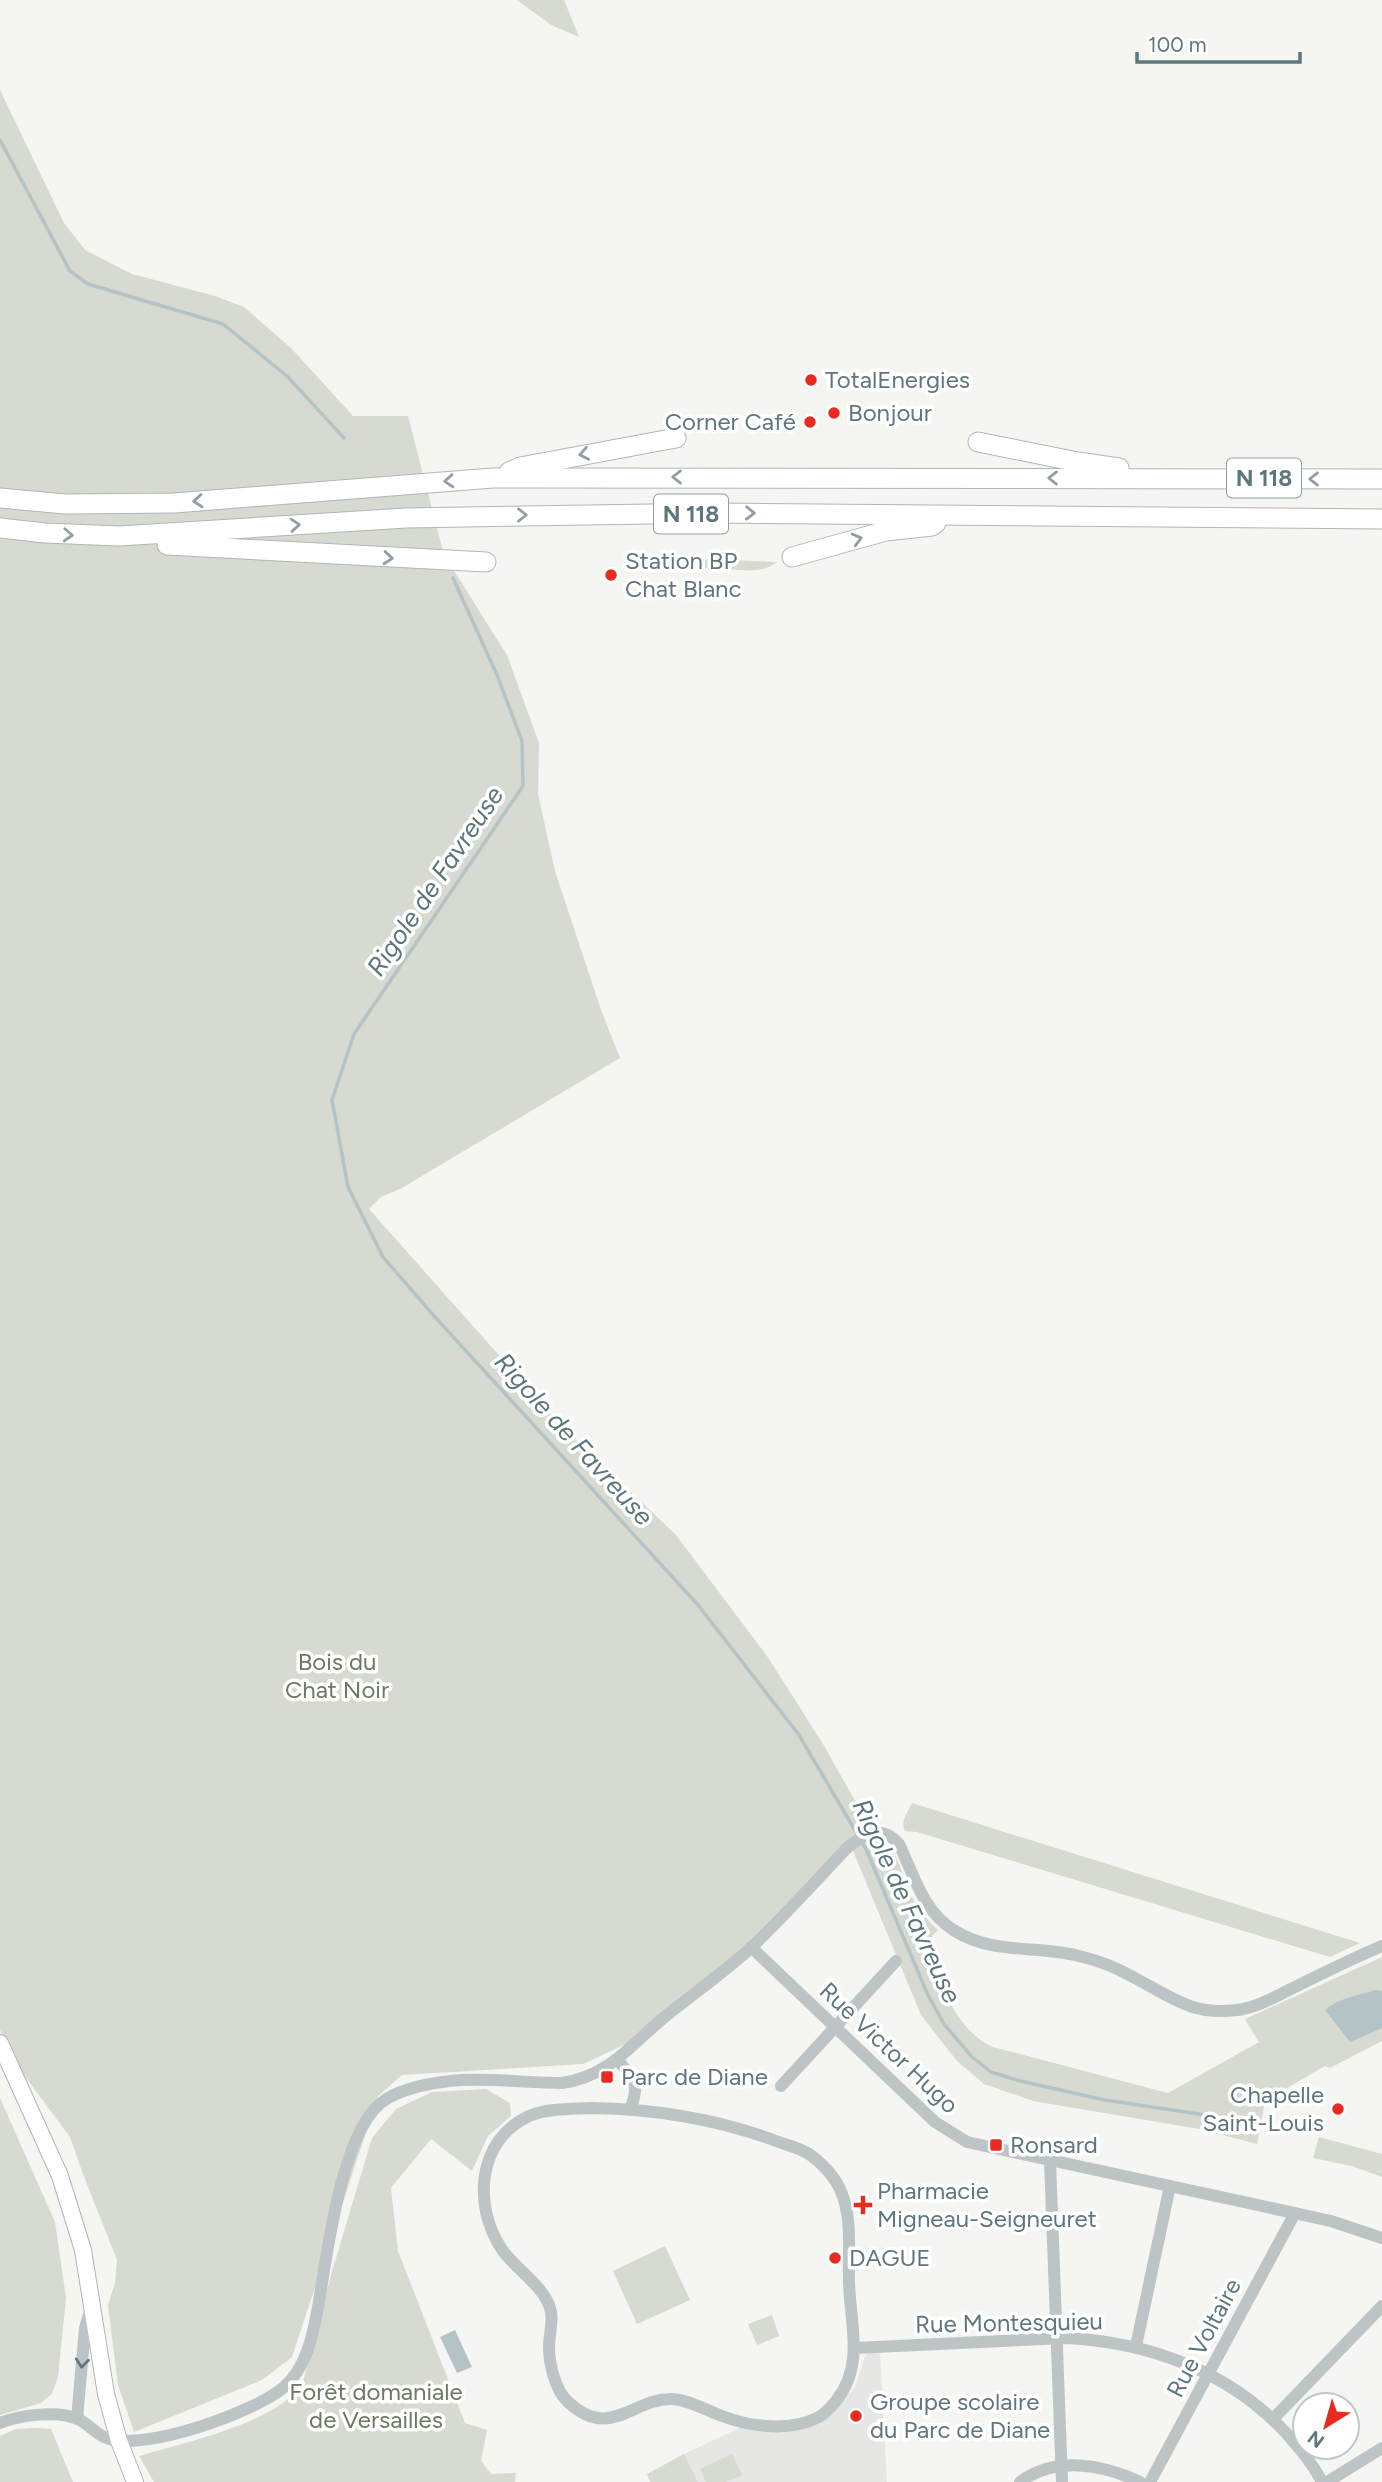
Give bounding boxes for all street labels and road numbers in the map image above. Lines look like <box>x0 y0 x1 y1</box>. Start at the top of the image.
road number: N 118 <box>1227 458 1301 498</box>
road number: N 118 <box>654 494 728 534</box>
street label: Rue Victor Hugo <box>814 1976 965 2119</box>
street label: Rue Voltaire <box>1160 2273 1247 2402</box>
street label: Rue Montesquieu <box>915 2306 1103 2339</box>

